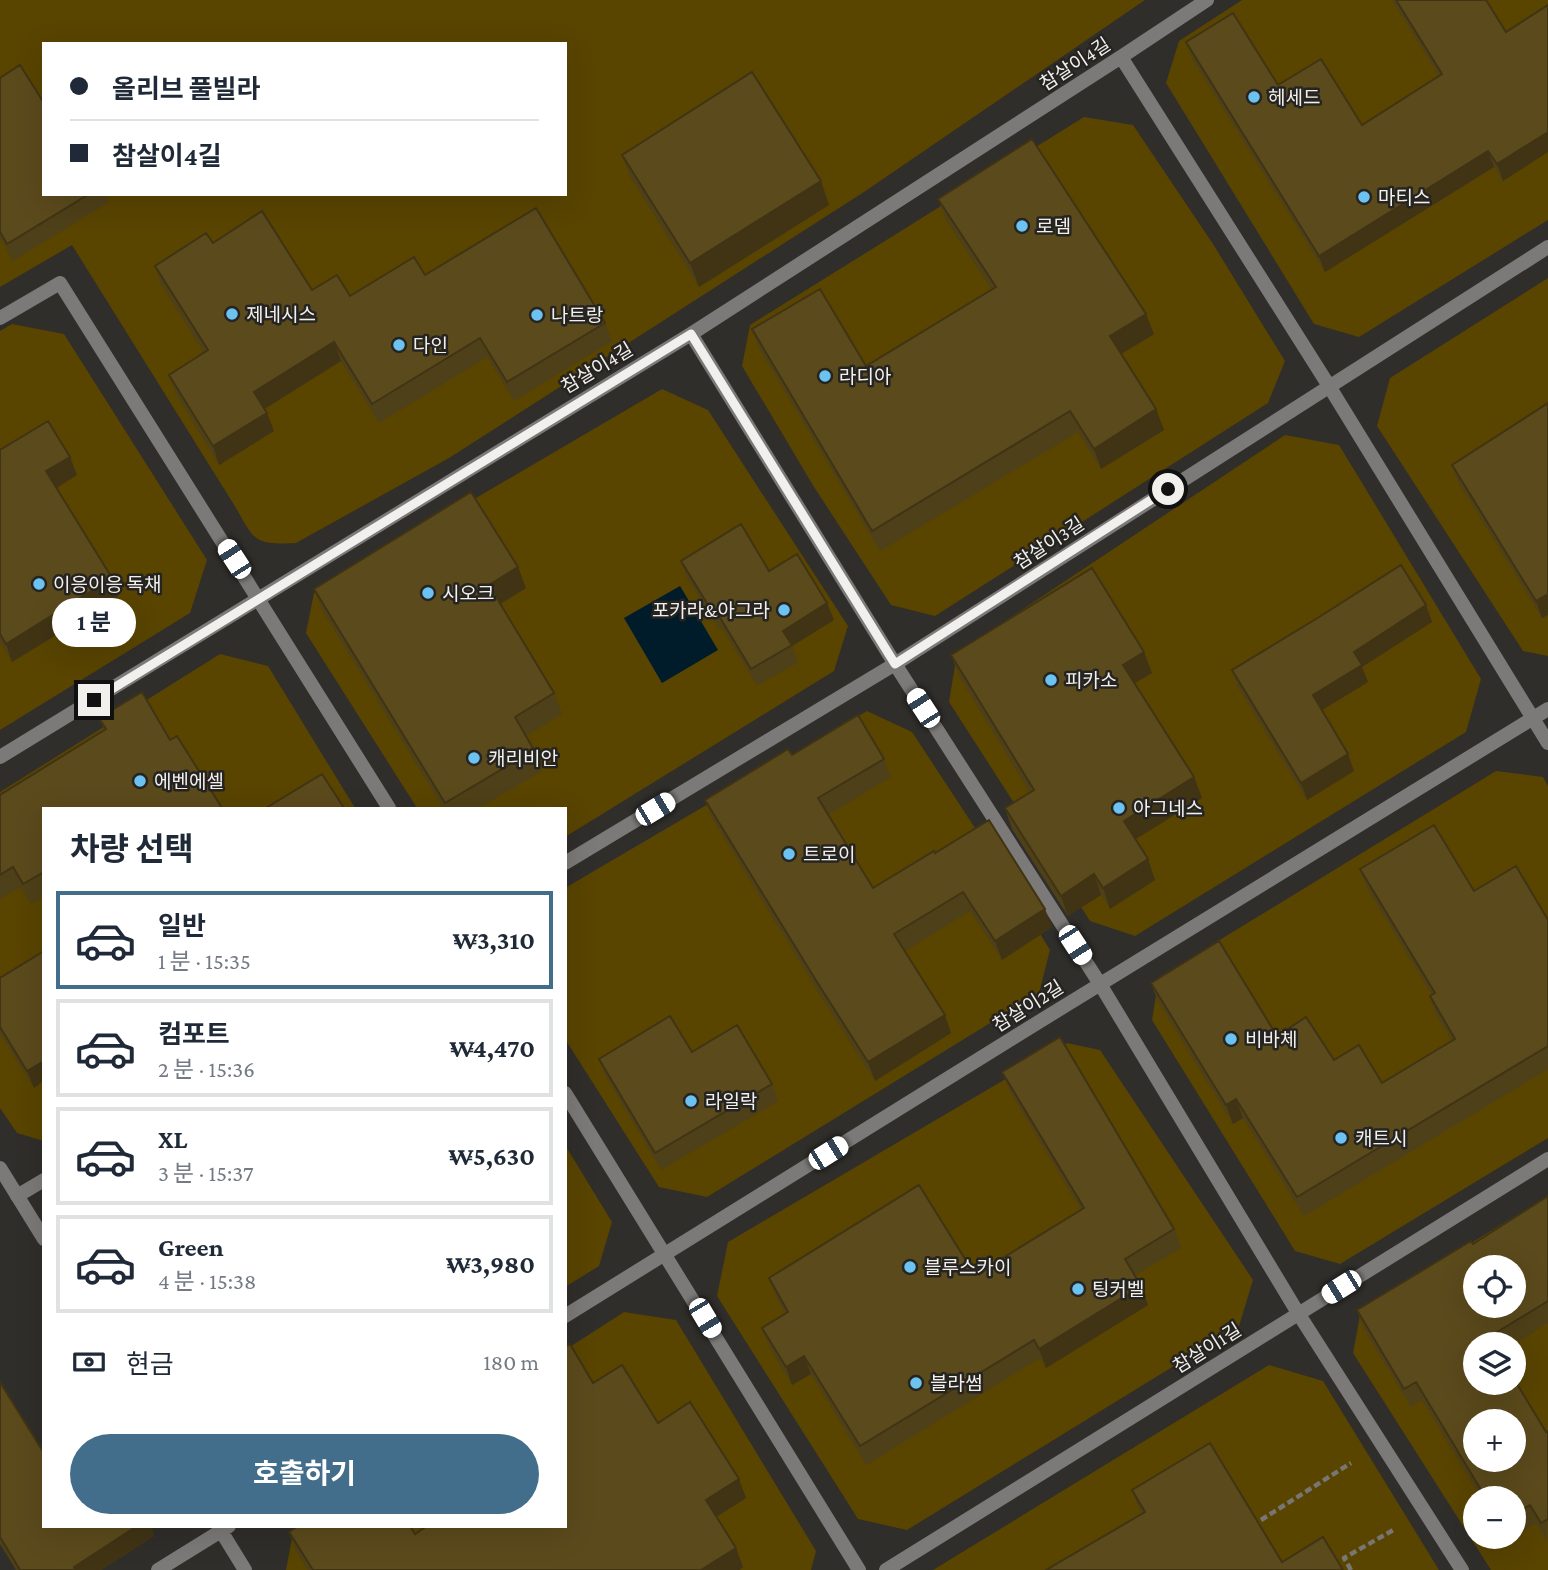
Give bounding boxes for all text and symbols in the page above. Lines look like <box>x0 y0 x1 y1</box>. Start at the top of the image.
street label: 참살이4길 <box>1036 34 1114 94</box>
text: 올리브 풀빌라 <box>112 75 261 104</box>
place label: 헤세드 <box>1268 87 1320 108</box>
marker: 헤세드 <box>1246 89 1262 105</box>
text: 참살이4길 <box>112 142 222 171</box>
place label: 마티스 <box>1378 187 1430 208</box>
marker: 마티스 <box>1356 189 1372 205</box>
place label: 로뎀 <box>1036 216 1071 237</box>
marker: 로뎀 <box>1014 218 1030 234</box>
place label: 제네시스 <box>246 304 316 325</box>
place label: 나트랑 <box>551 305 603 326</box>
marker: 제네시스 <box>224 306 240 322</box>
marker: 나트랑 <box>529 307 545 323</box>
place label: 다인 <box>413 335 448 356</box>
marker: 다인 <box>391 337 407 353</box>
street label: 참살이4길 <box>557 338 637 398</box>
place label: 라디아 <box>839 366 891 387</box>
marker: 라디아 <box>817 368 833 384</box>
route start <box>1152 473 1184 505</box>
street label: 참살이3길 <box>1010 513 1088 573</box>
car <box>214 536 255 582</box>
place label: 이응이응 독채 <box>53 574 161 595</box>
marker: 이응이응 독채 <box>31 576 47 592</box>
place label: 시오크 <box>442 583 494 604</box>
marker: 시오크 <box>420 585 436 601</box>
callout: 1 분 <box>52 598 136 648</box>
place label: 포카라&아그라 <box>652 600 770 621</box>
marker: 포카라&아그라 <box>776 602 792 618</box>
text: 1 분 <box>77 609 111 635</box>
place label: 피카소 <box>1065 670 1117 691</box>
marker: 피카소 <box>1043 672 1059 688</box>
route end <box>78 684 110 716</box>
car <box>903 685 944 731</box>
place label: 캐리비안 <box>488 748 558 769</box>
marker: 캐리비안 <box>466 750 482 766</box>
place label: 에벤에셀 <box>154 771 224 792</box>
marker: 에벤에셀 <box>132 773 148 789</box>
car <box>632 789 679 829</box>
place label: 아그네스 <box>1133 798 1203 819</box>
marker: 아그네스 <box>1111 800 1127 816</box>
text: 차량 선택 <box>70 831 194 867</box>
place label: 트로이 <box>803 844 855 865</box>
marker: 트로이 <box>781 846 797 862</box>
icon: car <box>74 909 137 972</box>
text: 일반 <box>158 912 206 941</box>
car <box>1055 922 1096 968</box>
text: ₩3,310 <box>453 926 535 955</box>
text: 1 분 · 15:35 <box>158 948 251 974</box>
street label: 참살이2길 <box>989 976 1067 1036</box>
icon: car <box>74 1017 137 1080</box>
text: 컴포트 <box>158 1020 230 1049</box>
place label: 비바체 <box>1245 1029 1297 1050</box>
marker: 비바체 <box>1223 1031 1239 1047</box>
text: ₩4,470 <box>450 1034 535 1063</box>
text: 2 분 · 15:36 <box>158 1056 255 1082</box>
place label: 라일락 <box>705 1091 757 1112</box>
marker: 라일락 <box>683 1093 699 1109</box>
icon: car <box>74 1125 137 1188</box>
text: XL <box>158 1125 187 1154</box>
place label: 캐트시 <box>1355 1128 1407 1149</box>
marker: 캐트시 <box>1333 1130 1349 1146</box>
car <box>805 1133 852 1173</box>
text: ₩5,630 <box>449 1142 535 1171</box>
text: 3 분 · 15:37 <box>158 1160 254 1186</box>
icon: car <box>74 1233 137 1296</box>
text: Green <box>158 1233 224 1262</box>
text: ₩3,980 <box>446 1250 535 1279</box>
map controls <box>1463 1255 1526 1549</box>
button: locate <box>1463 1255 1526 1318</box>
place label: 블루스카이 <box>924 1257 1011 1278</box>
marker: 블루스카이 <box>902 1259 918 1275</box>
car <box>1318 1267 1365 1307</box>
text: 4 분 · 15:38 <box>158 1268 256 1294</box>
place label: 팅커벨 <box>1092 1279 1144 1300</box>
marker: 팅커벨 <box>1070 1281 1086 1297</box>
car <box>686 1295 725 1341</box>
street label: 참살이1길 <box>1169 1319 1245 1377</box>
button: layers <box>1463 1332 1526 1395</box>
icon: cash <box>70 1343 108 1381</box>
text: 180 m <box>483 1349 539 1375</box>
text: 현금 <box>126 1350 174 1379</box>
place label: 블라썸 <box>930 1373 982 1394</box>
marker: 블라썸 <box>908 1375 924 1391</box>
button: + <box>1463 1409 1526 1472</box>
button: 호출하기 <box>70 1434 539 1514</box>
button: − <box>1463 1486 1526 1549</box>

